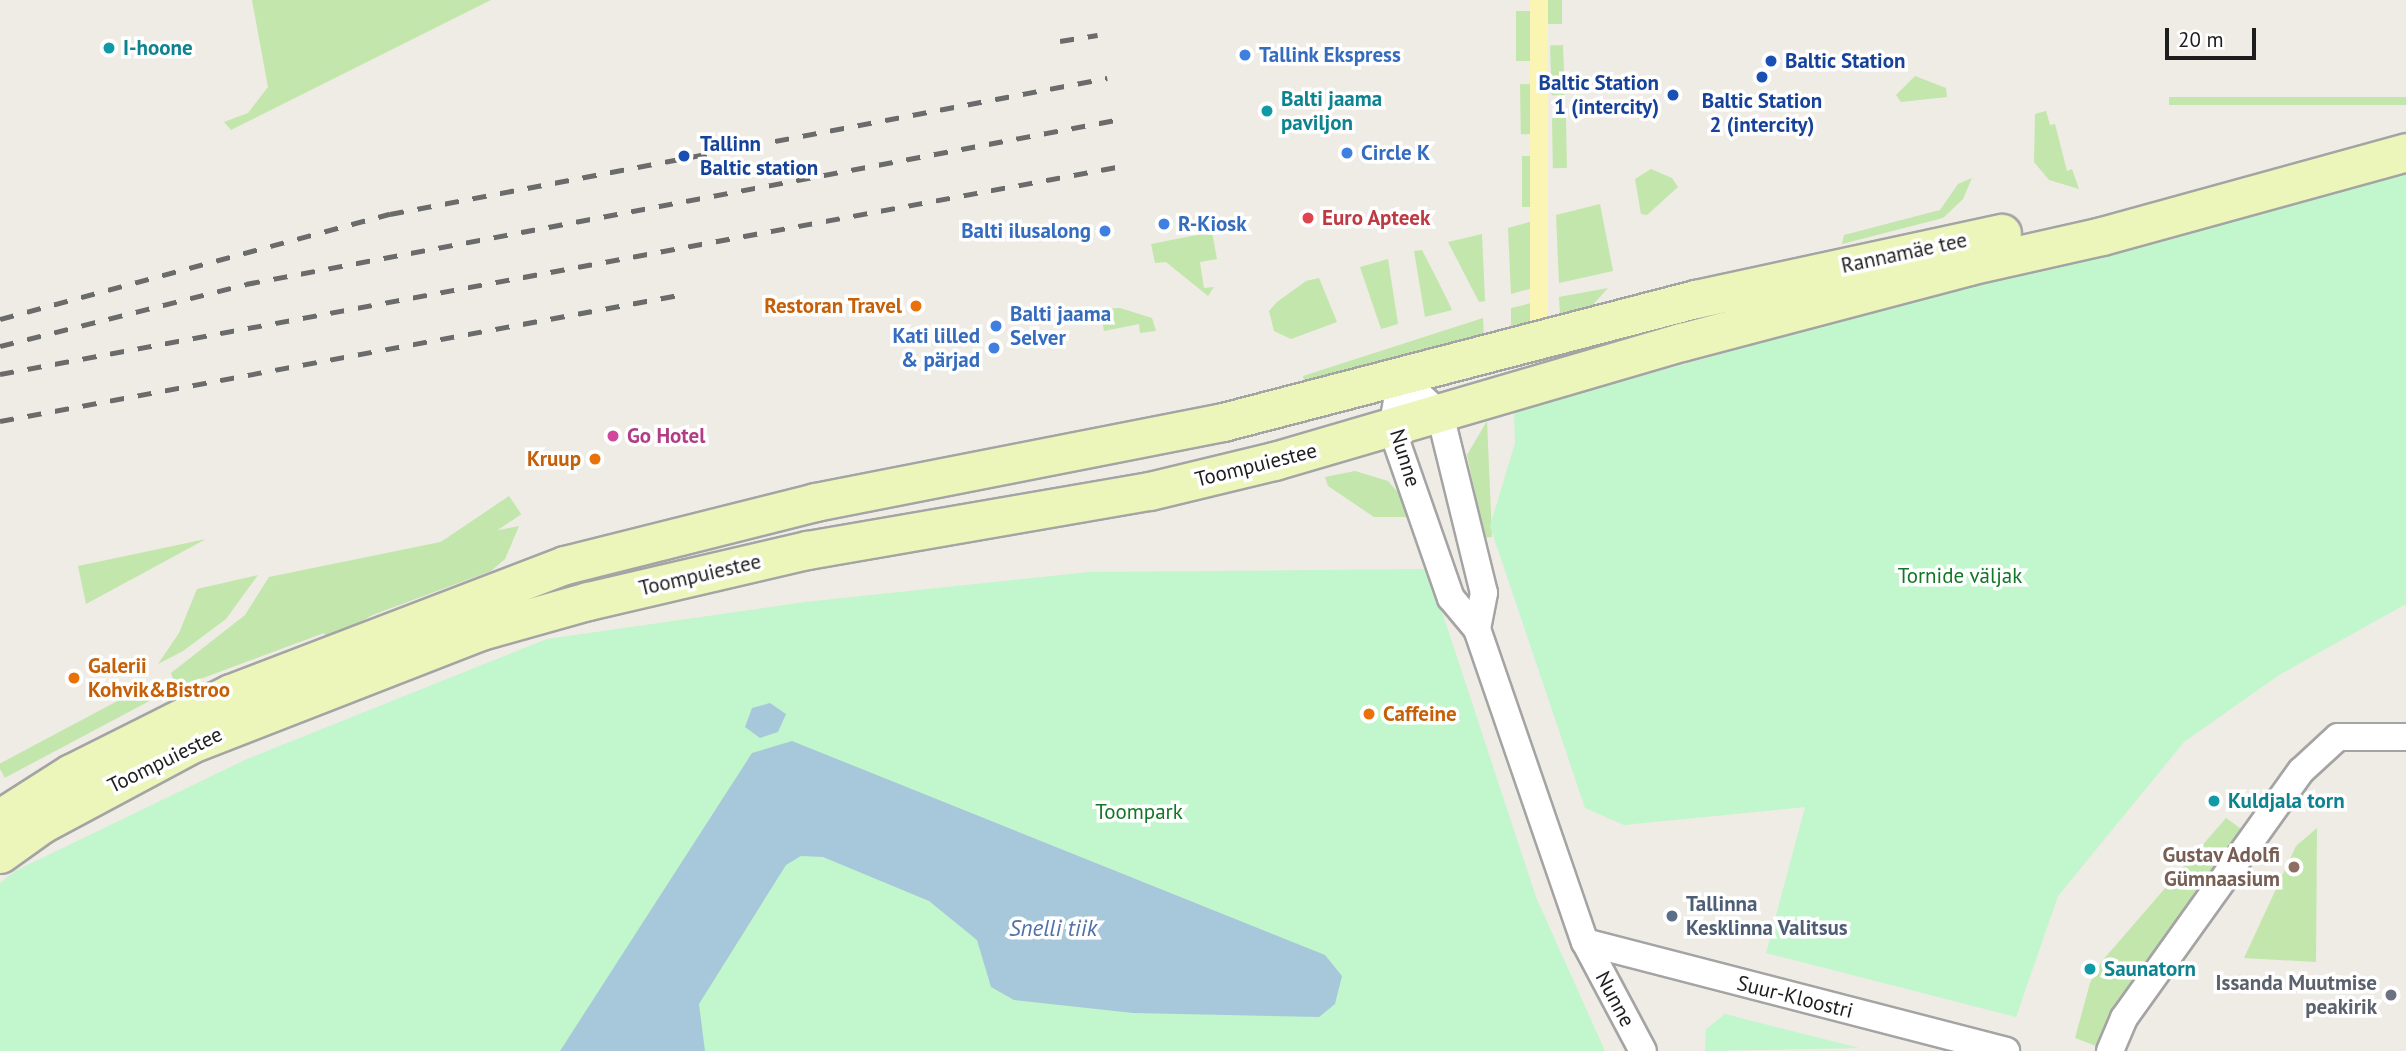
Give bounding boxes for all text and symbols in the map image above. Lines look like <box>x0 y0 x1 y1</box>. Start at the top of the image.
scale bar <box>2168 14 2259 58</box>
text: 20 m <box>2178 26 2224 53</box>
place label: I-hoone <box>123 35 193 61</box>
marker: I-hoone <box>101 40 117 56</box>
place label: Tallink Ekspress <box>1259 42 1401 68</box>
marker: Tallink Ekspress <box>1237 47 1253 63</box>
place label: Baltic Station <box>1785 48 1906 74</box>
marker: Baltic Station <box>1763 53 1779 69</box>
marker: Baltic Station 2 (intercity) <box>1754 69 1770 85</box>
place label: Baltic Station 1 (intercity) <box>1538 70 1659 120</box>
place label: Balti jaama paviljon <box>1281 86 1382 136</box>
marker: Baltic Station 1 (intercity) <box>1665 87 1681 103</box>
place label: Baltic Station 2 (intercity) <box>1702 88 1822 138</box>
marker: Balti jaama paviljon <box>1259 103 1275 119</box>
place label: Tallinn Baltic station <box>700 131 819 181</box>
place label: Circle K <box>1361 140 1430 166</box>
marker: Circle K <box>1339 145 1355 161</box>
marker: Tallinn Baltic station <box>674 146 694 166</box>
place label: Euro Apteek <box>1322 205 1431 231</box>
marker: Euro Apteek <box>1300 210 1316 226</box>
place label: R-Kiosk <box>1178 211 1246 237</box>
marker: R-Kiosk <box>1156 216 1172 232</box>
place label: Balti ilusalong <box>961 218 1091 244</box>
marker: Balti ilusalong <box>1097 223 1113 239</box>
street label: Rannamäe tee <box>1839 227 1969 279</box>
place label: Restoran Travel <box>764 293 902 319</box>
marker: Restoran Travel <box>908 298 924 314</box>
place label: Balti jaama Selver <box>1010 301 1111 351</box>
marker: Balti jaama Selver <box>988 318 1004 334</box>
place label: Kati lilled & pärjad <box>893 323 980 373</box>
marker: Kati lilled & pärjad <box>986 340 1002 356</box>
place label: Go Hotel <box>627 423 705 449</box>
street label: Nunne <box>1384 426 1426 490</box>
marker: Go Hotel <box>605 428 621 444</box>
street label: Toompuiestee <box>1193 438 1319 492</box>
place label: Kruup <box>527 446 581 472</box>
marker: Kruup <box>587 451 603 467</box>
street label: Toompuiestee <box>637 549 763 601</box>
park label: Tornide väljak <box>1898 563 2022 589</box>
place label: Galerii Kohvik&Bistroo <box>88 653 230 703</box>
marker: Galerii Kohvik&Bistroo <box>66 670 82 686</box>
place label: Caffeine <box>1383 701 1457 727</box>
marker: Caffeine <box>1361 706 1377 722</box>
street label: Toompuiestee <box>104 721 226 799</box>
place label: Kuldjala torn <box>2228 788 2345 814</box>
marker: Kuldjala torn <box>2206 793 2222 809</box>
park label: Toompark <box>1095 799 1183 825</box>
place label: Gustav Adolfi Gümnaasium <box>2161 842 2280 892</box>
marker: Gustav Adolfi Gümnaasium <box>2286 859 2302 875</box>
place label: Tallinna Kesklinna Valitsus <box>1686 891 1848 941</box>
marker: Tallinna Kesklinna Valitsus <box>1664 908 1680 924</box>
water label: Snelli tiik <box>1009 914 1097 942</box>
place label: Saunatorn <box>2104 956 2196 982</box>
marker: Saunatorn <box>2082 961 2098 977</box>
street label: Nunne <box>1590 967 1640 1031</box>
street label: Suur-Kloostri <box>1734 970 1856 1024</box>
place label: Issanda Muutmise peakirik <box>2216 970 2377 1020</box>
marker: Issanda Muutmise peakirik <box>2383 987 2399 1003</box>

